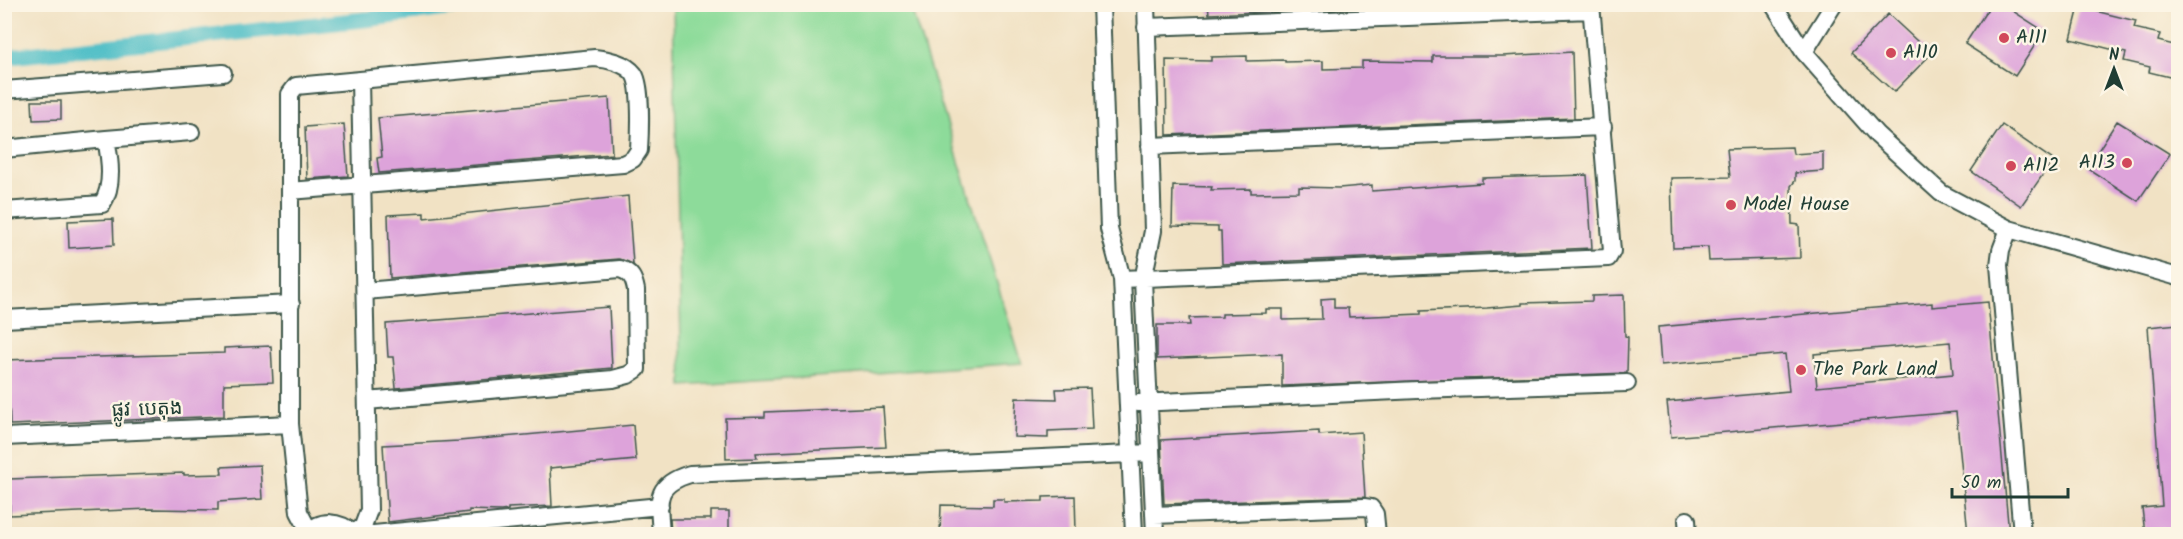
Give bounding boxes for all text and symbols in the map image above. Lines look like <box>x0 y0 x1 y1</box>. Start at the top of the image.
place label: A111 <box>2016 22 2047 54</box>
marker: A111 <box>1997 31 2011 45</box>
place label: A110 <box>1903 37 1938 69</box>
north arrow <box>2084 39 2144 99</box>
text: N <box>2109 43 2119 68</box>
marker: A110 <box>1884 46 1898 60</box>
place label: A113 <box>2079 147 2115 179</box>
place label: A112 <box>2023 150 2059 182</box>
marker: A113 <box>2120 156 2134 170</box>
marker: A112 <box>2004 159 2018 173</box>
place label: Model House <box>1743 189 1849 221</box>
marker: Model House <box>1724 198 1738 212</box>
place label: The Park Land <box>1813 354 1938 386</box>
marker: The Park Land <box>1794 363 1808 377</box>
street label: ផ្លូវ បេតុង <box>111 393 183 428</box>
scale bar <box>1952 461 2068 499</box>
text: 50 m <box>1961 469 2001 498</box>

